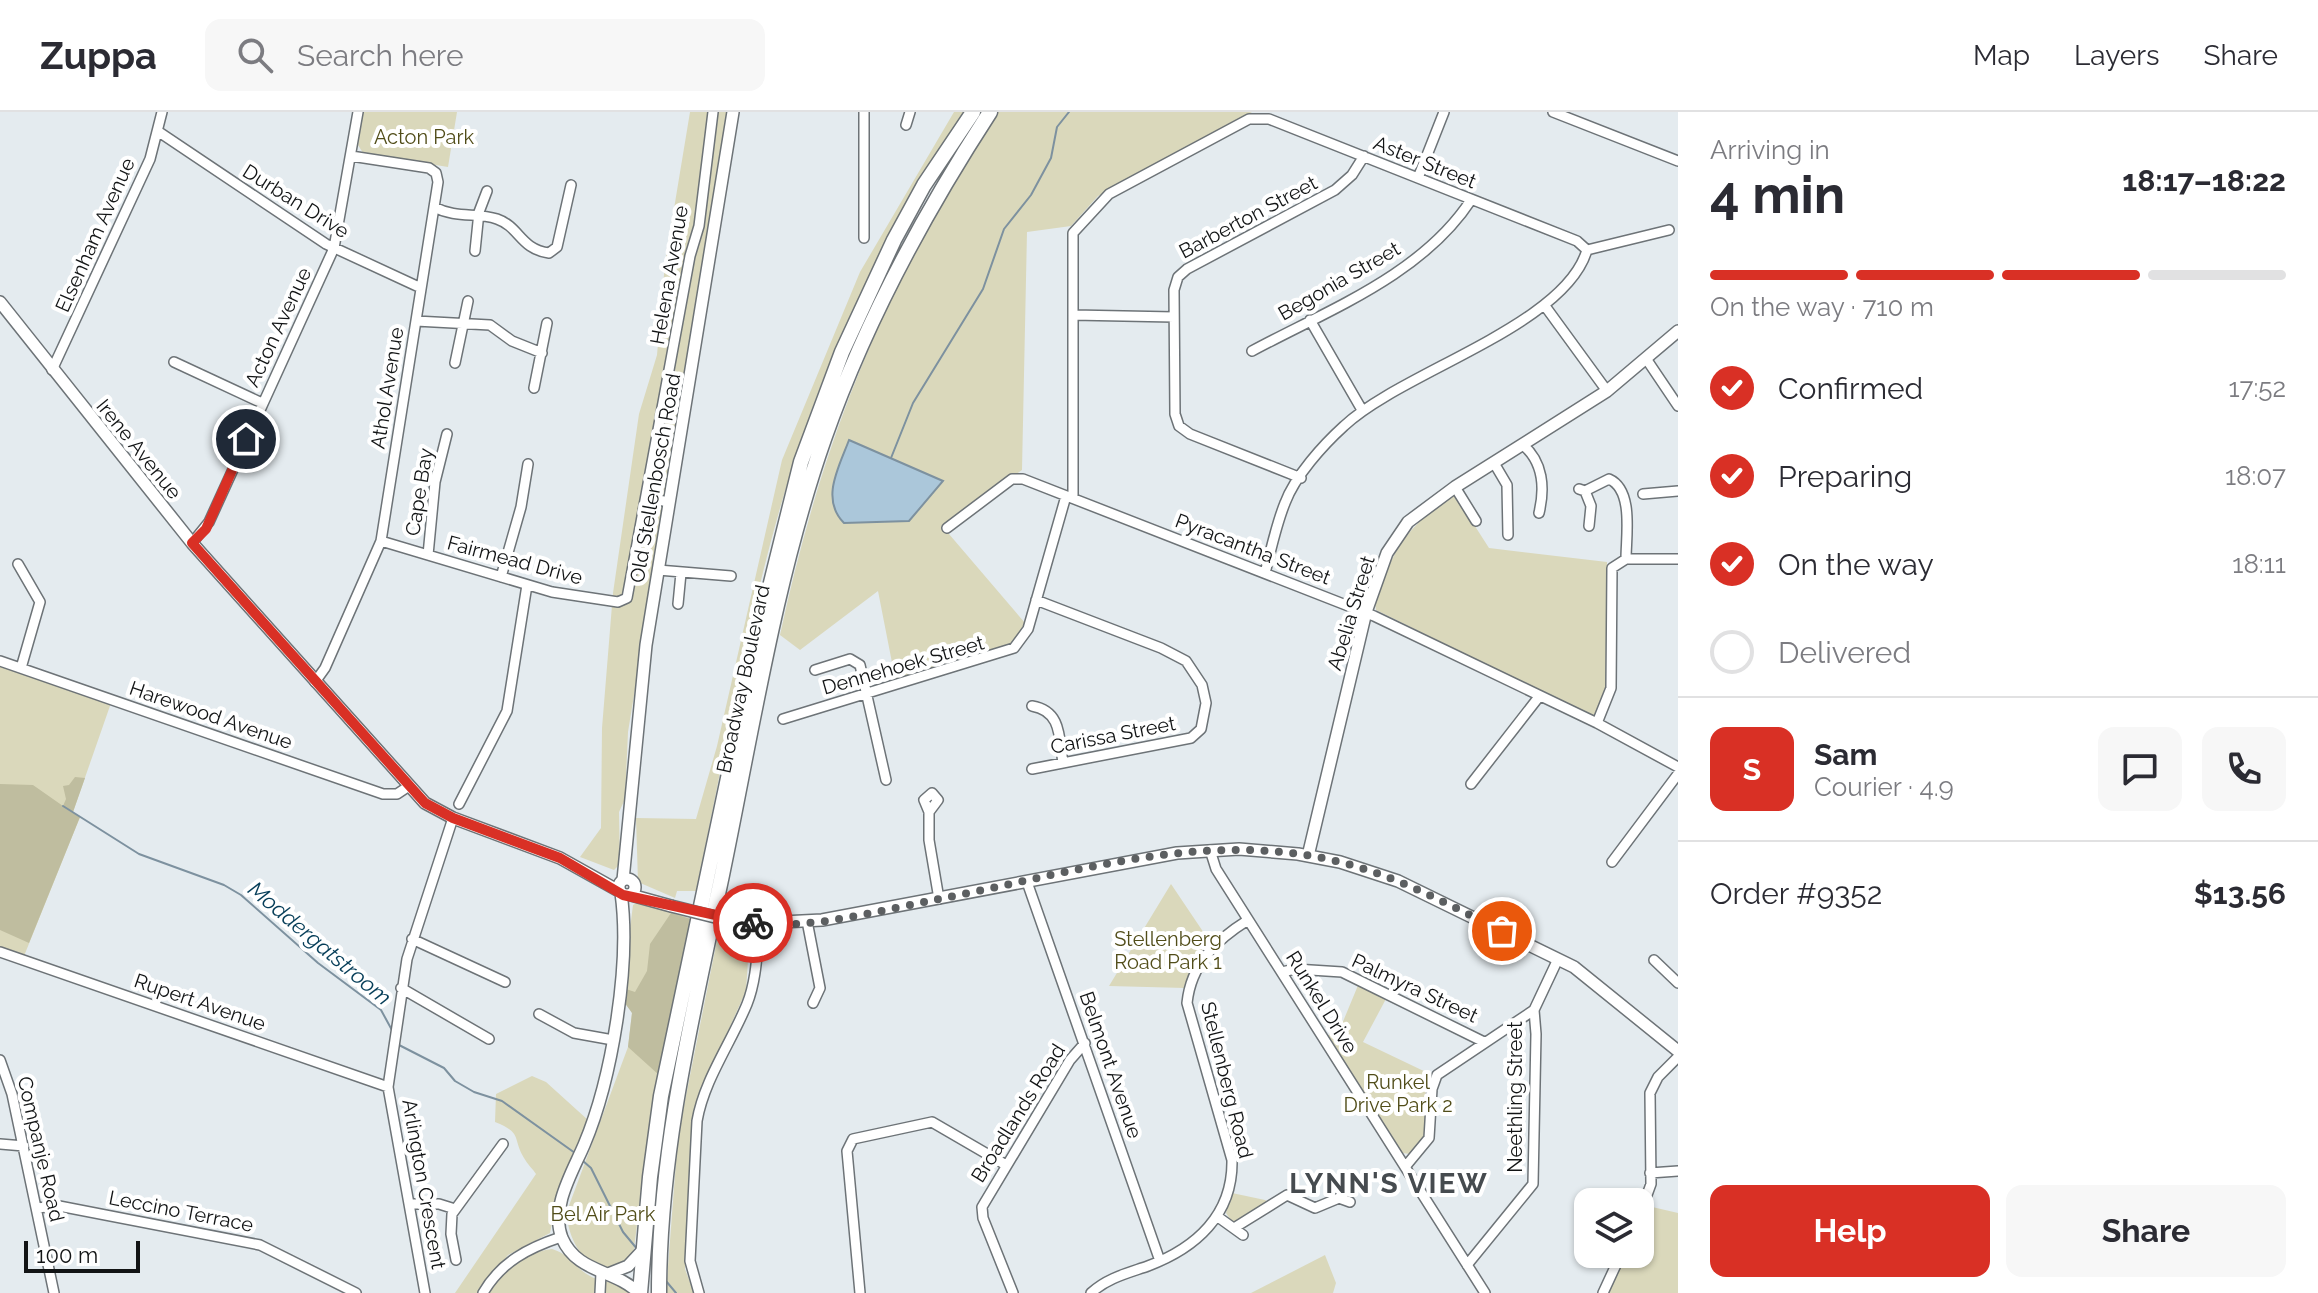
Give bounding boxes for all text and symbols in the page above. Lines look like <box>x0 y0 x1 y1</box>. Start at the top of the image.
search box <box>205 19 765 91</box>
text: Zuppa <box>40 33 157 78</box>
icon: search <box>233 33 277 77</box>
text: Search here <box>297 38 464 73</box>
text: Map <box>1973 39 2030 72</box>
text: Layers <box>2074 39 2160 72</box>
text: Share <box>2204 39 2278 72</box>
park label: Acton Park <box>374 125 475 149</box>
street label: Aster Street <box>1370 131 1480 194</box>
text: Arriving in <box>1710 135 1830 165</box>
street label: Elsenham Avenue <box>50 154 140 316</box>
street label: Durban Drive <box>238 159 354 243</box>
text: 18:17–18:22 <box>2122 163 2286 198</box>
text: 4 min <box>1710 164 1845 225</box>
street label: Barberton Street <box>1175 170 1321 264</box>
street label: Helena Avenue <box>645 203 693 346</box>
street label: Begonia Street <box>1274 236 1404 326</box>
street label: Acton Avenue <box>240 263 316 390</box>
text: On the way · 710 m <box>1710 292 1934 322</box>
street label: Athol Avenue <box>366 325 409 451</box>
icon: check <box>1710 366 1754 410</box>
street label: Old Stellenbosch Road <box>625 371 685 585</box>
text: Confirmed <box>1778 371 1923 406</box>
text: 17:52 <box>2228 373 2286 403</box>
street label: Irene Avenue <box>91 394 187 504</box>
pin <box>212 405 280 473</box>
icon: home <box>224 417 268 461</box>
street label: Cape Bay <box>400 446 438 538</box>
icon: check <box>1710 454 1754 498</box>
text: Preparing <box>1778 459 1912 494</box>
text: 18:07 <box>2225 461 2286 491</box>
street label: Pyracantha Street <box>1172 508 1334 590</box>
street label: Fairmead Drive <box>445 530 586 590</box>
icon: check <box>1710 542 1754 586</box>
text: On the way <box>1778 547 1934 582</box>
text: 18:11 <box>2232 549 2286 579</box>
street label: Abelia Street <box>1322 552 1380 673</box>
street label: Broadway Boulevard <box>711 583 775 775</box>
street label: Dennehoek Street <box>819 630 987 700</box>
text: Delivered <box>1778 635 1911 670</box>
street label: Harewood Avenue <box>126 676 296 754</box>
street label: Carissa Street <box>1048 711 1178 759</box>
button: chat <box>2098 727 2182 811</box>
button: phone <box>2202 727 2286 811</box>
text: Sam <box>1814 737 1877 772</box>
text: S <box>1743 752 1761 787</box>
text: Courier · 4.9 <box>1814 772 1954 802</box>
water label: Moddergatstroom <box>243 876 397 1010</box>
text: Order #9352 <box>1710 876 1882 911</box>
text: $13.56 <box>2194 876 2286 911</box>
courier <box>713 883 793 963</box>
pin <box>1468 897 1536 965</box>
icon: bike <box>731 901 775 945</box>
icon: bag <box>1480 909 1524 953</box>
park label: Stellenberg Road Park 1 <box>1114 927 1222 974</box>
street label: Runkel Drive <box>1281 946 1363 1058</box>
street label: Palmyra Street <box>1348 948 1482 1028</box>
street label: Rupert Avenue <box>131 968 269 1036</box>
street label: Belmont Avenue <box>1075 988 1147 1142</box>
street label: Stellenberg Road <box>1196 999 1258 1161</box>
street label: Neethling Street <box>1503 1021 1527 1173</box>
street label: Broadlands Road <box>966 1039 1070 1187</box>
park label: Runkel Drive Park 2 <box>1343 1070 1453 1117</box>
street label: Companje Road <box>13 1074 69 1224</box>
street label: Arlington Crescent <box>397 1097 451 1271</box>
district label: LYNN'S VIEW <box>1289 1167 1489 1200</box>
street label: Leccino Terrace <box>107 1185 256 1237</box>
button: Help <box>1710 1185 1990 1277</box>
button: Share <box>2006 1185 2286 1277</box>
map controls <box>1574 1188 1654 1268</box>
button: layers <box>1574 1188 1654 1268</box>
park label: Bel Air Park <box>551 1202 656 1226</box>
scale bar <box>24 1237 140 1273</box>
text: 100 m <box>36 1242 98 1268</box>

